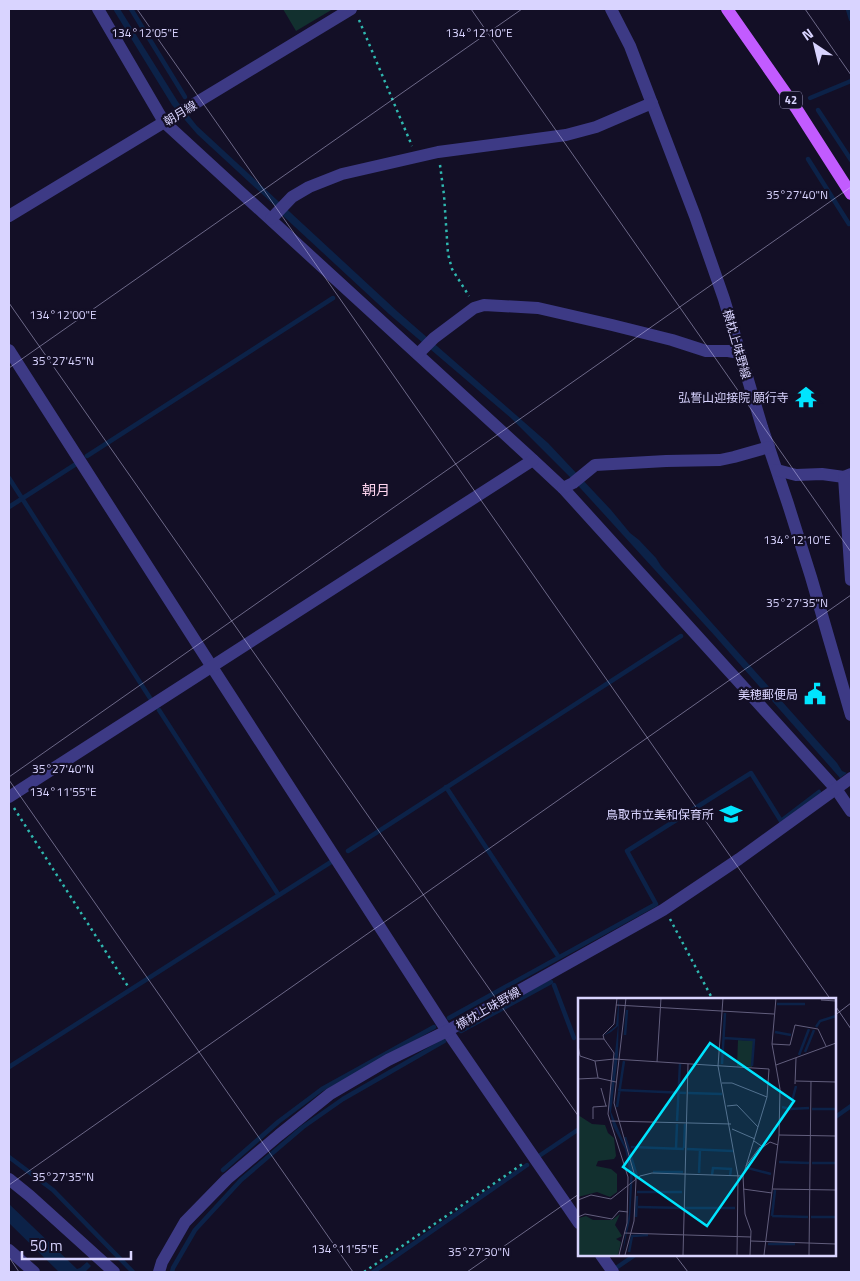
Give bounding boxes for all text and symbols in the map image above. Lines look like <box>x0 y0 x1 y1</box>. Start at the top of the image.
north arrow <box>790 20 840 70</box>
text: 134°12'05"E <box>111 23 179 42</box>
text: 134°12'10"E <box>445 23 513 42</box>
text: N <box>797 23 817 45</box>
road number: 42 <box>780 92 802 108</box>
street label: 朝月線 <box>160 96 200 130</box>
text: 35°27'40"N <box>766 185 828 204</box>
text: 134°12'00"E <box>29 305 97 324</box>
street label: 横枕上味野線 <box>718 307 756 381</box>
text: 35°27'45"N <box>32 351 94 370</box>
temple icon: 弘誓山迎接院 願行寺 <box>793 384 819 410</box>
place label: 弘誓山迎接院 願行寺 <box>678 388 789 407</box>
district label: 朝月 <box>362 479 390 500</box>
text: 134°12'10"E <box>763 530 831 549</box>
text: 35°27'35"N <box>766 593 828 612</box>
public building icon: 美穂郵便局 <box>802 681 828 707</box>
place label: 美穂郵便局 <box>738 685 798 704</box>
text: 35°27'40"N <box>32 759 94 778</box>
text: 134°11'55"E <box>29 782 97 801</box>
school or university icon: 鳥取市立美和保育所 <box>718 801 744 827</box>
place label: 鳥取市立美和保育所 <box>606 805 714 824</box>
street label: 横枕上味野線 <box>452 982 524 1034</box>
inset map <box>578 998 835 1256</box>
text: 35°27'35"N <box>32 1167 94 1186</box>
scale bar <box>22 1228 131 1260</box>
text: 50 m <box>30 1234 63 1257</box>
text: 134°11'55"E <box>311 1239 379 1258</box>
text: 35°27'30"N <box>448 1242 510 1261</box>

